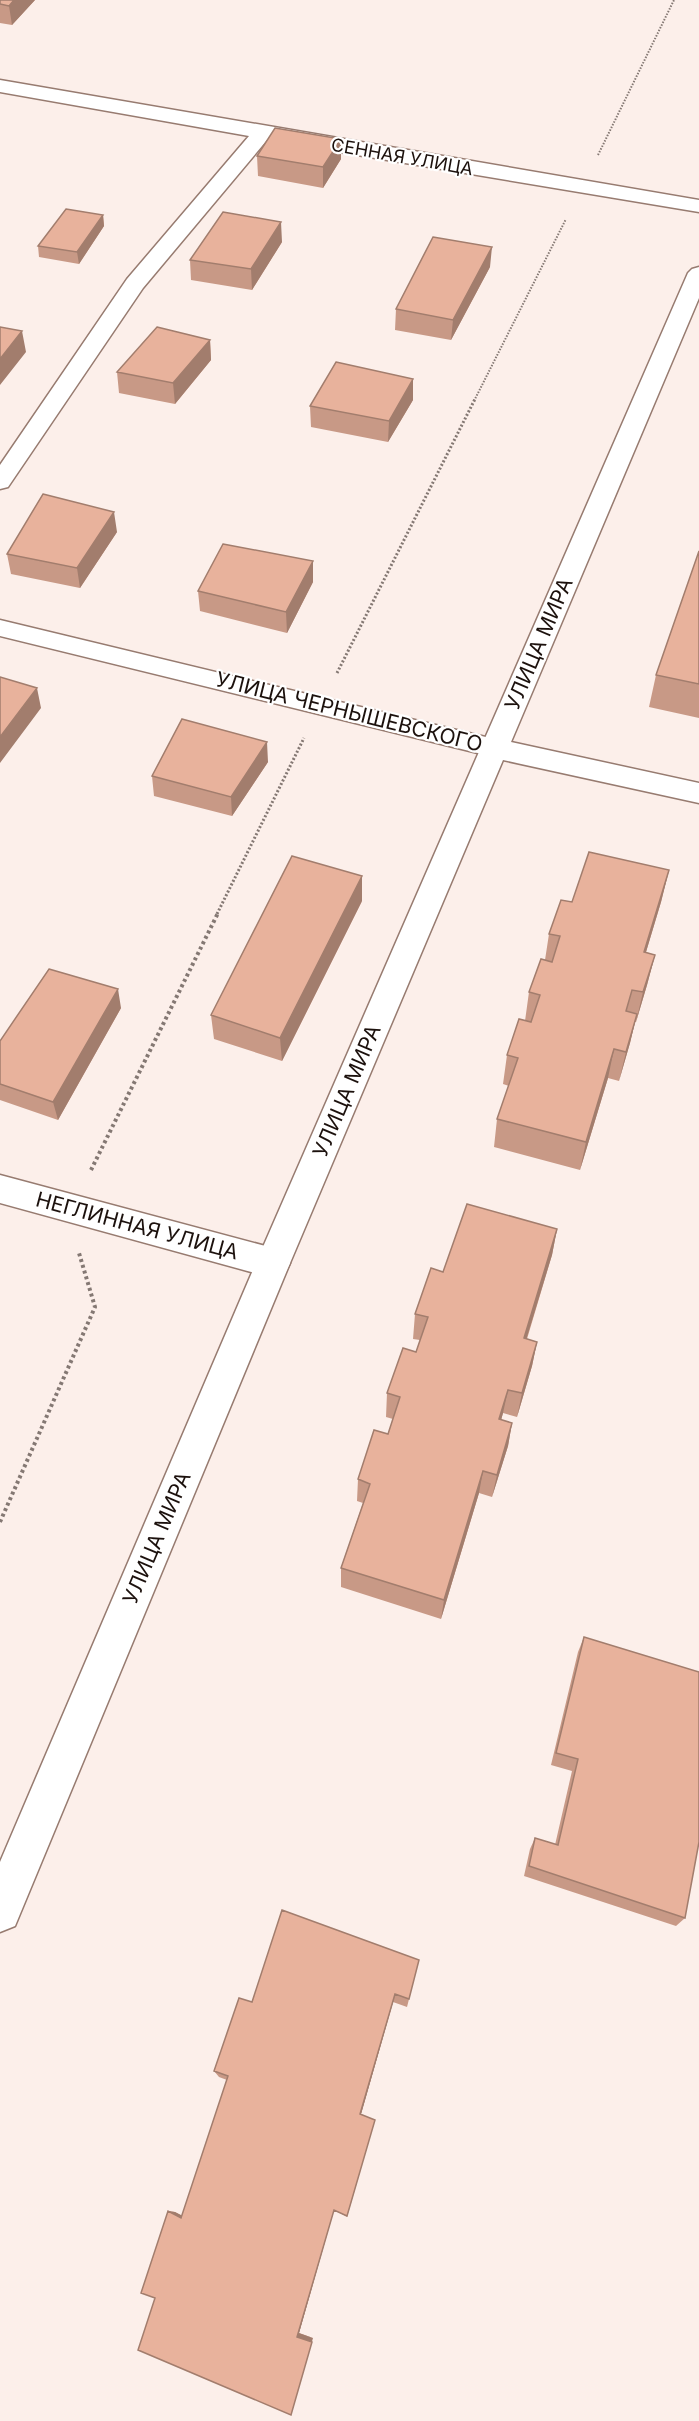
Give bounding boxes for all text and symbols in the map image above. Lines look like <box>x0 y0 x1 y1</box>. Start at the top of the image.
street label: СЕННАЯ УЛИЦА <box>330 134 475 179</box>
street label: УЛИЦА МИРА <box>499 574 578 714</box>
street label: УЛИЦА ЧЕРНЫШЕВСКОГО <box>213 666 485 757</box>
street label: УЛИЦА МИРА <box>307 1021 386 1161</box>
street label: НЕГЛИННАЯ УЛИЦА <box>33 1186 241 1265</box>
street label: УЛИЦА МИРА <box>117 1468 196 1608</box>

